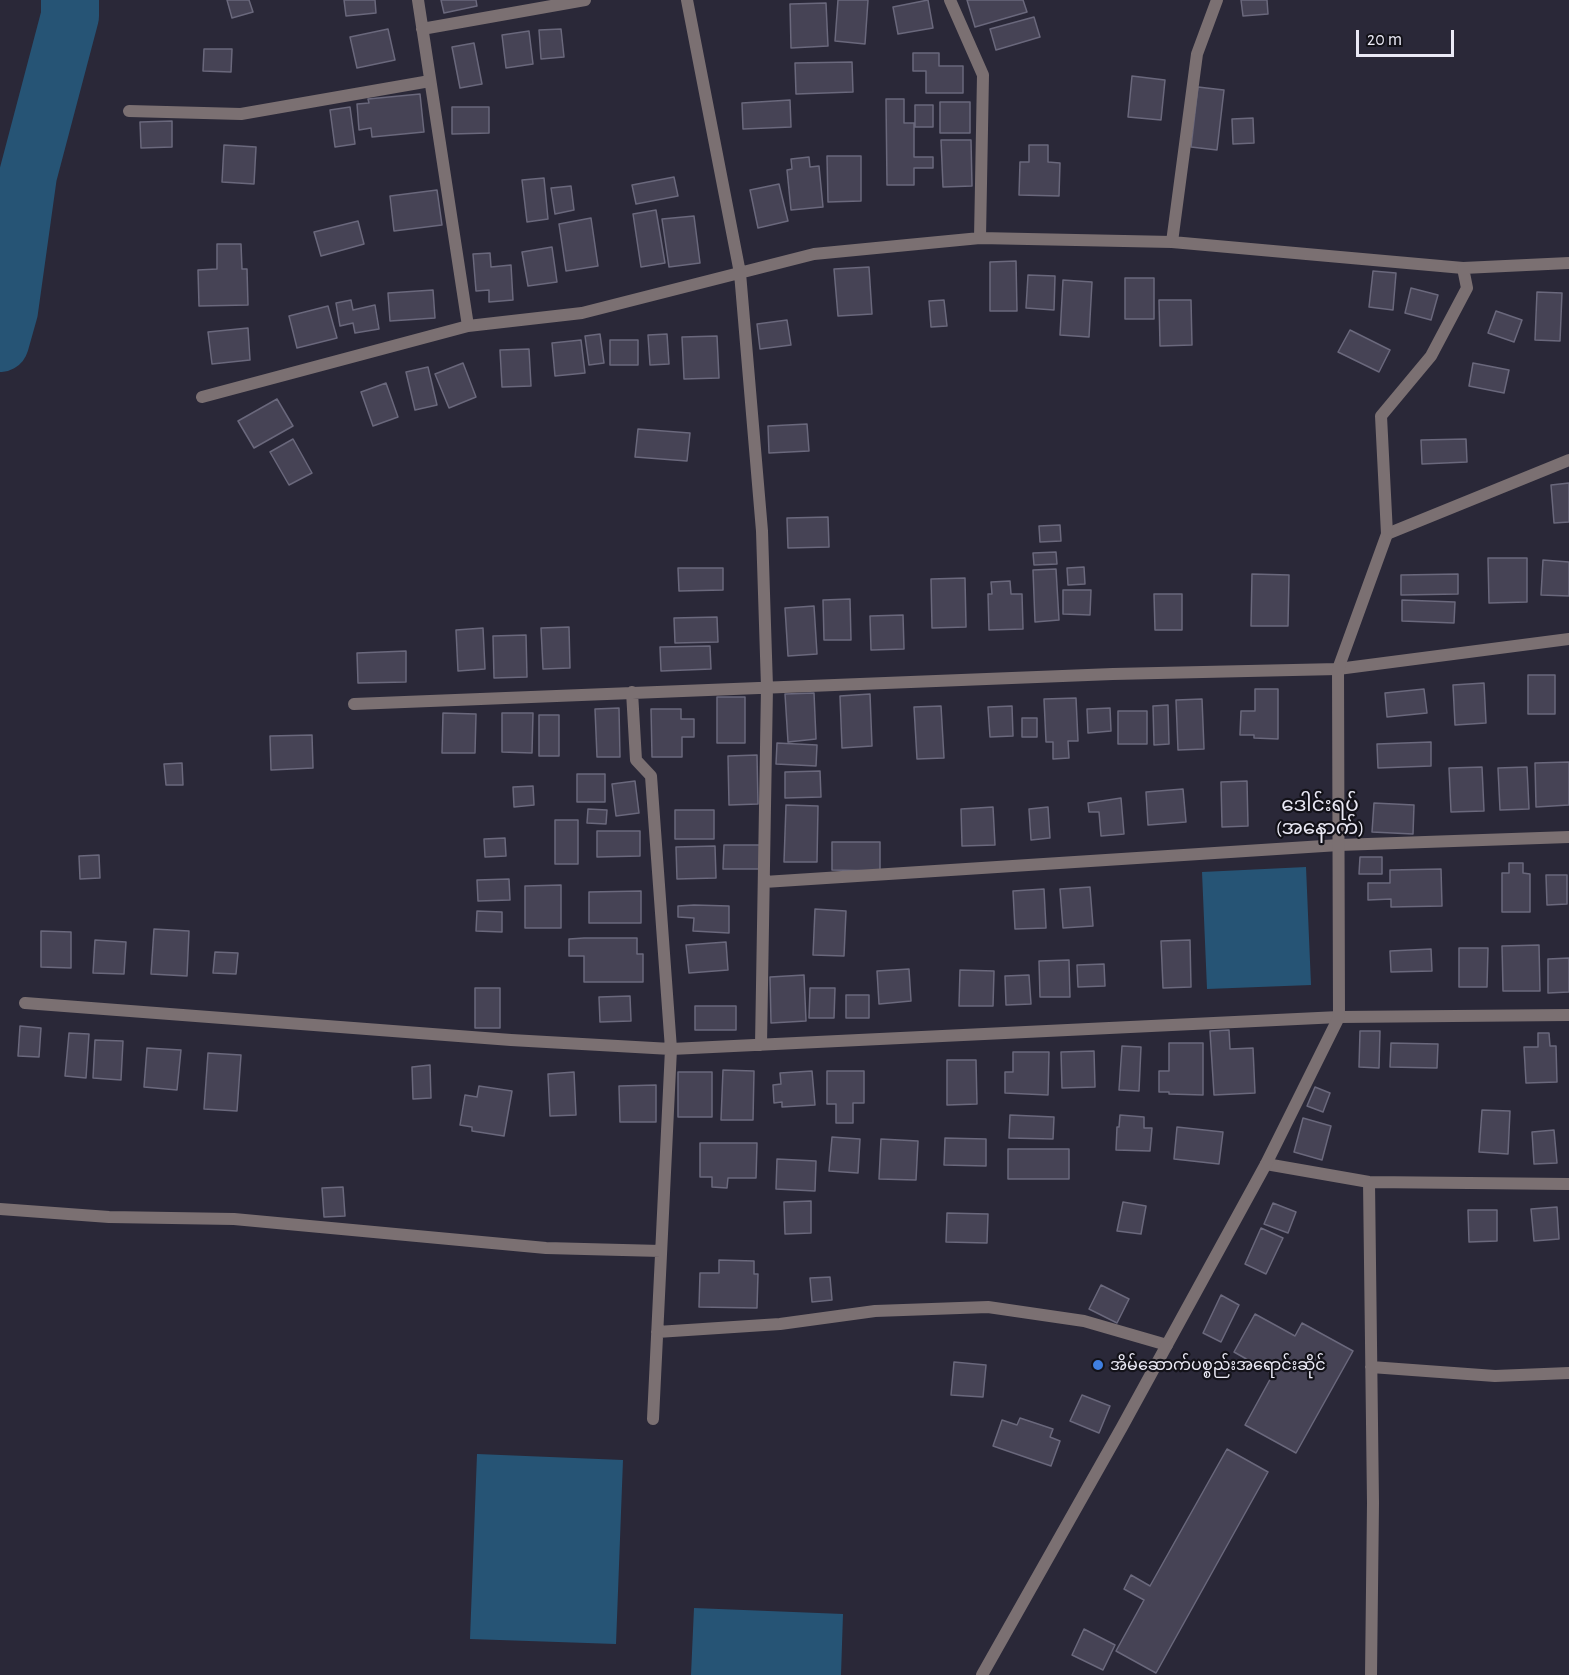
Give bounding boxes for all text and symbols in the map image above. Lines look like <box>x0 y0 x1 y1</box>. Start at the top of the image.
scale bar <box>1359 18 1456 56</box>
text: 20 m <box>1367 31 1402 49</box>
district label: ဒေါင်းရပ် (အနောက်) <box>1276 793 1364 840</box>
place label: အိမ်ဆောက်ပစ္စည်းအရောင်းဆိုင် <box>1110 1355 1326 1375</box>
marker: အိမ်ဆောက်ပစ္စည်းအရောင်းဆိုင် <box>1091 1358 1105 1372</box>

